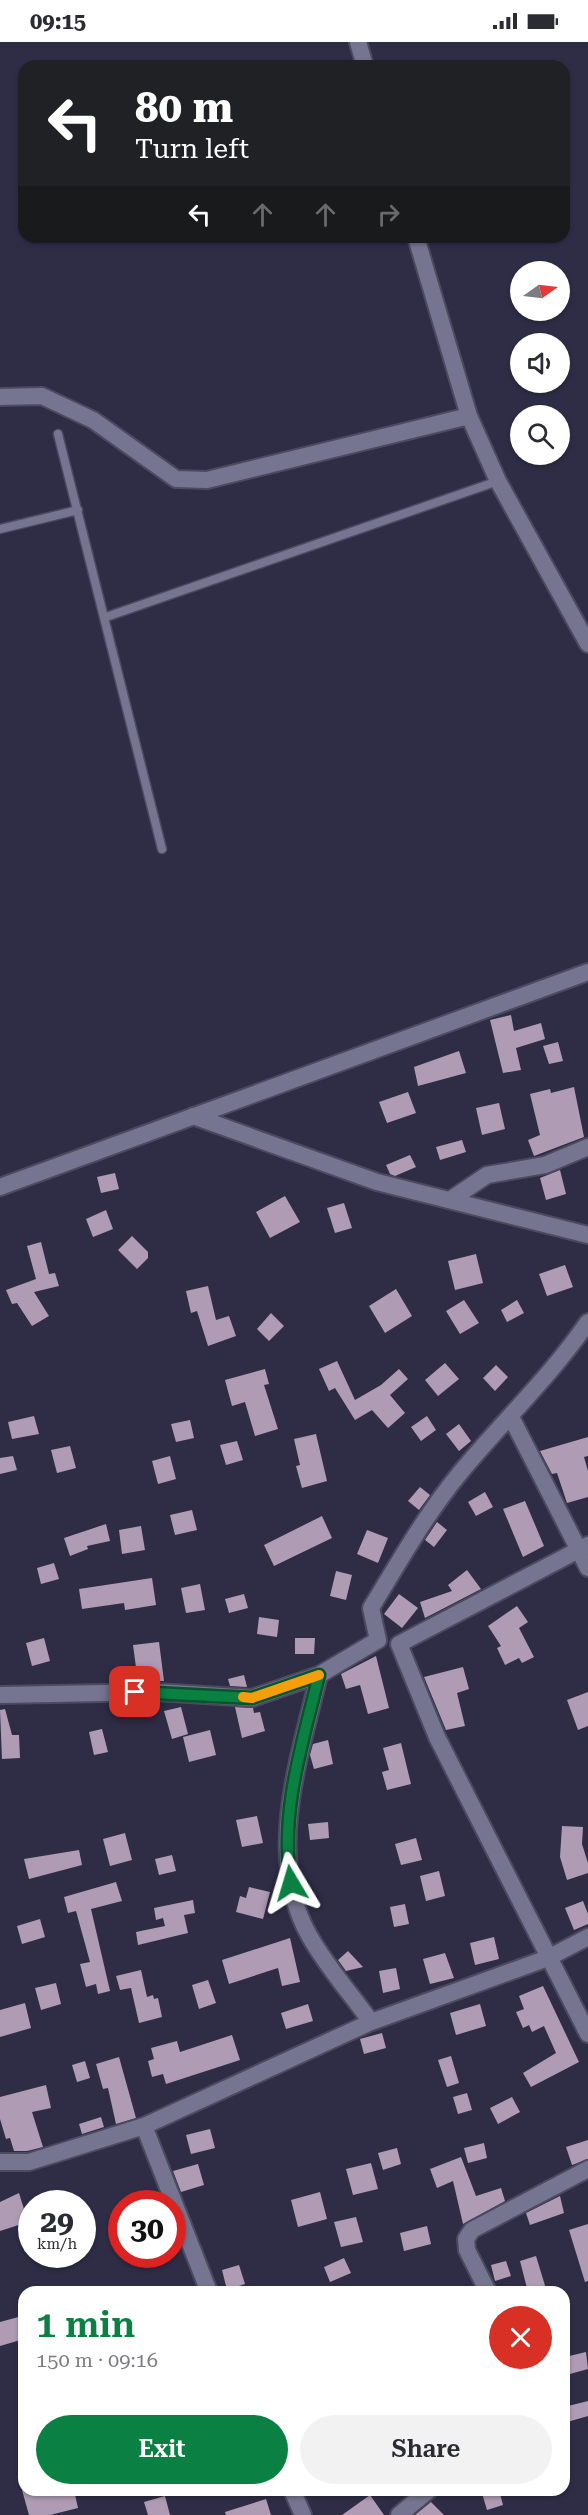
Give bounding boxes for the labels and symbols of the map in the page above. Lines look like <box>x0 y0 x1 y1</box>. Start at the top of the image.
north arrow <box>510 261 570 321</box>
pin <box>109 1666 160 1717</box>
position arrow <box>259 1851 323 1915</box>
speed limit sign: 30 <box>108 2190 186 2268</box>

